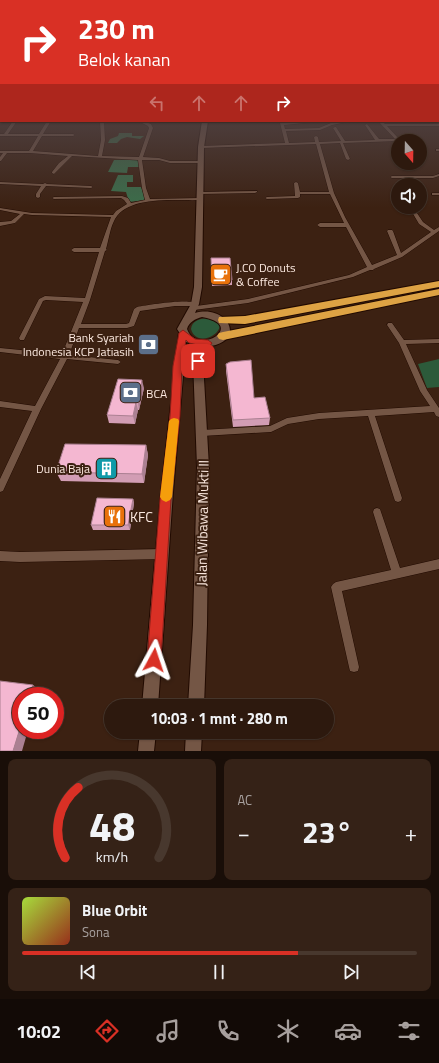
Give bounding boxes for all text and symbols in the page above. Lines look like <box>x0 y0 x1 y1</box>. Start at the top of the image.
text: 230 m <box>78 7 155 50</box>
icon: right <box>12 16 64 68</box>
text: Belok kanan <box>78 46 170 73</box>
icon: left <box>146 92 168 114</box>
icon: ahead <box>188 92 210 114</box>
icon: ahead <box>230 92 252 114</box>
icon: right <box>272 92 294 114</box>
north arrow <box>391 134 427 170</box>
map controls <box>391 134 427 214</box>
button: sound <box>391 178 427 214</box>
place label: J.CO Donuts & Coffee <box>236 258 296 291</box>
cafe icon: J.CO Donuts & Coffee <box>208 261 234 287</box>
place label: Bank Syariah Indonesia KCP Jatiasih <box>23 328 134 361</box>
bank icon: Bank Syariah Indonesia KCP Jatiasih <box>136 331 162 357</box>
pin <box>181 344 215 378</box>
icon: arrive <box>187 350 209 372</box>
bank icon: BCA <box>117 380 143 406</box>
place label: BCA <box>146 384 167 403</box>
building icon: Dunia Baja <box>93 455 119 481</box>
place label: Dunia Baja <box>36 459 90 478</box>
street label: Jalan Wibawa Mukti II <box>190 460 214 586</box>
restaurant icon: KFC <box>101 503 127 529</box>
place label: KFC <box>130 506 153 527</box>
position arrow <box>133 639 175 681</box>
speed limit sign: 50 <box>12 687 64 739</box>
text: 10:03 · 1 mnt · 280 m <box>150 707 288 730</box>
text: AC <box>238 790 252 810</box>
text: 48 <box>88 793 135 856</box>
text: 23° <box>302 809 352 855</box>
text: − <box>238 816 250 850</box>
text: + <box>405 816 417 850</box>
text: km/h <box>96 845 128 867</box>
text: Blue Orbit <box>82 899 147 922</box>
text: Sona <box>82 922 109 942</box>
icon: previous <box>77 961 99 983</box>
icon: pause <box>208 961 230 983</box>
icon: next <box>340 961 362 983</box>
icon: directions <box>93 1017 121 1045</box>
icon: music <box>154 1017 182 1045</box>
icon: phone <box>214 1017 242 1045</box>
icon: climate <box>274 1017 302 1045</box>
icon: car <box>334 1017 362 1045</box>
icon: filters <box>395 1017 423 1045</box>
text: 10:02 <box>16 1018 61 1045</box>

